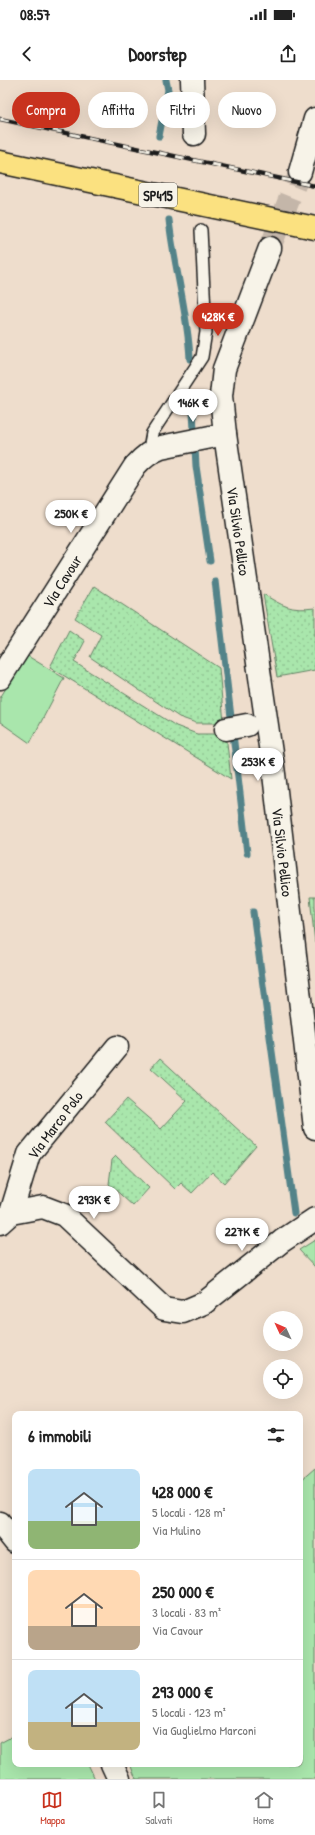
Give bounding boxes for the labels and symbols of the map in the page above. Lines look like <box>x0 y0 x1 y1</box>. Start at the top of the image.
road number: SP415 <box>139 183 177 207</box>
pin: 428K € <box>185 303 251 337</box>
pin: 146K € <box>160 389 226 423</box>
street label: Via Silvio Pellico <box>222 486 256 577</box>
pin: 250K € <box>38 500 104 534</box>
street label: Via Cavour <box>37 550 87 612</box>
pin: 253K € <box>225 748 291 782</box>
street label: Via Silvio Pellico <box>267 807 299 898</box>
street label: Via Marco Polo <box>22 1087 88 1163</box>
pin: 293K € <box>61 1186 127 1220</box>
pin: 227K € <box>209 1218 275 1252</box>
north arrow <box>263 1311 303 1351</box>

